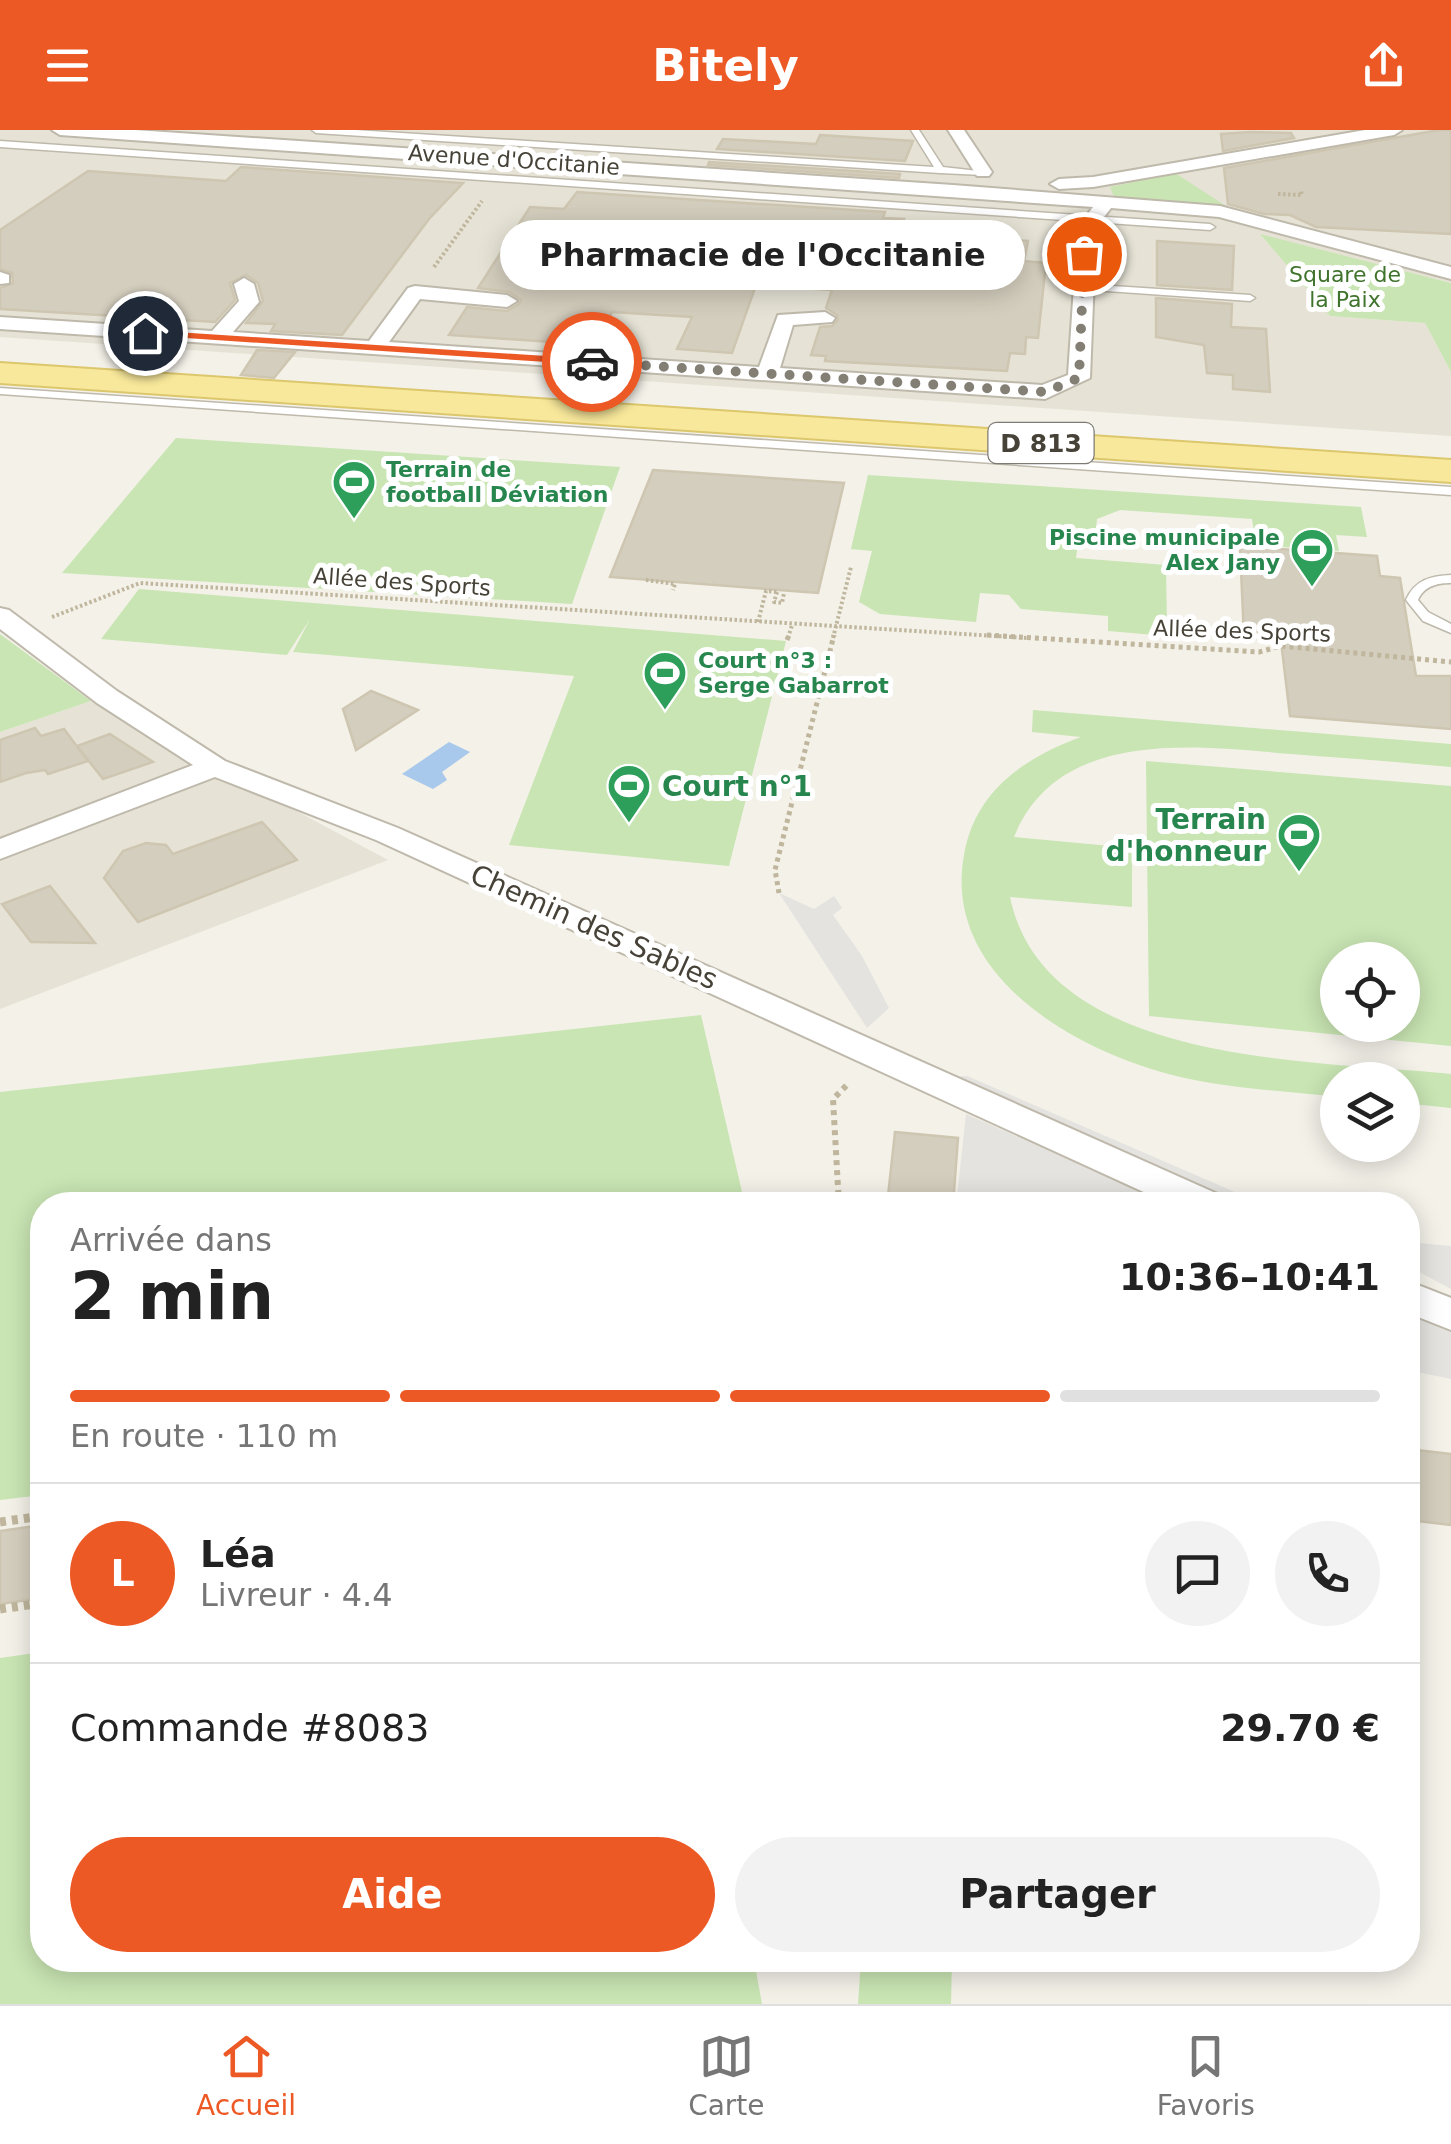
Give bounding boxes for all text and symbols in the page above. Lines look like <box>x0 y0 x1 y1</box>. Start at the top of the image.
icon: menu <box>40 38 95 93</box>
icon: share <box>1356 38 1411 93</box>
text: Bitely <box>652 39 799 92</box>
street label: Avenue d'Occitanie <box>407 140 621 180</box>
pin <box>1042 212 1127 297</box>
callout: Pharmacie de l'Occitanie <box>499 219 1024 289</box>
icon: bag <box>1057 227 1112 282</box>
text: Pharmacie de l'Occitanie <box>539 236 986 274</box>
park label: Square de la Paix <box>1289 262 1401 312</box>
pin <box>103 291 188 376</box>
icon: home <box>118 306 173 361</box>
courier <box>542 312 642 412</box>
icon: car <box>565 335 620 390</box>
road number: D 813 <box>988 423 1094 463</box>
place label: Terrain de football Déviation <box>386 457 608 507</box>
sports icon: Terrain de football Déviation <box>331 459 377 520</box>
place label: Piscine municipale Alex Jany <box>1049 525 1280 575</box>
sports icon: Piscine municipale Alex Jany <box>1289 527 1335 588</box>
street label: Allée des Sports <box>312 563 492 601</box>
street label: Allée des Sports <box>1153 615 1331 647</box>
place label: Court n°3 : Serge Gabarrot <box>698 648 889 698</box>
sports icon: Court n°3 : Serge Gabarrot <box>642 650 688 711</box>
sports icon: Court n°1 <box>606 763 652 824</box>
place label: Court n°1 <box>662 770 812 803</box>
place label: Terrain d'honneur <box>1106 803 1266 868</box>
sports icon: Terrain d'honneur <box>1276 812 1322 873</box>
street label: Chemin des Sables <box>465 858 723 996</box>
map controls <box>1320 942 1420 1162</box>
button: locate <box>1320 942 1420 1042</box>
button: layers <box>1320 1062 1420 1162</box>
text: Arrivée dans <box>70 1221 272 1259</box>
text: 10:36–10:41 <box>1119 1255 1380 1299</box>
text: 2 min <box>70 1259 274 1334</box>
text: En route · 110 m <box>70 1417 338 1455</box>
button: chat <box>1145 1521 1250 1626</box>
button: phone <box>1275 1521 1380 1626</box>
text: Léa <box>200 1532 276 1576</box>
text: L <box>110 1551 135 1595</box>
text: Livreur · 4.4 <box>200 1576 393 1614</box>
text: Commande #8083 <box>70 1706 429 1750</box>
text: 29.70 € <box>1220 1706 1380 1750</box>
button: Aide <box>70 1837 715 1952</box>
button: Partager <box>735 1837 1380 1952</box>
tab: Accueil <box>196 2029 296 2122</box>
tab: Carte <box>688 2029 765 2122</box>
tab: Favoris <box>1157 2029 1255 2122</box>

